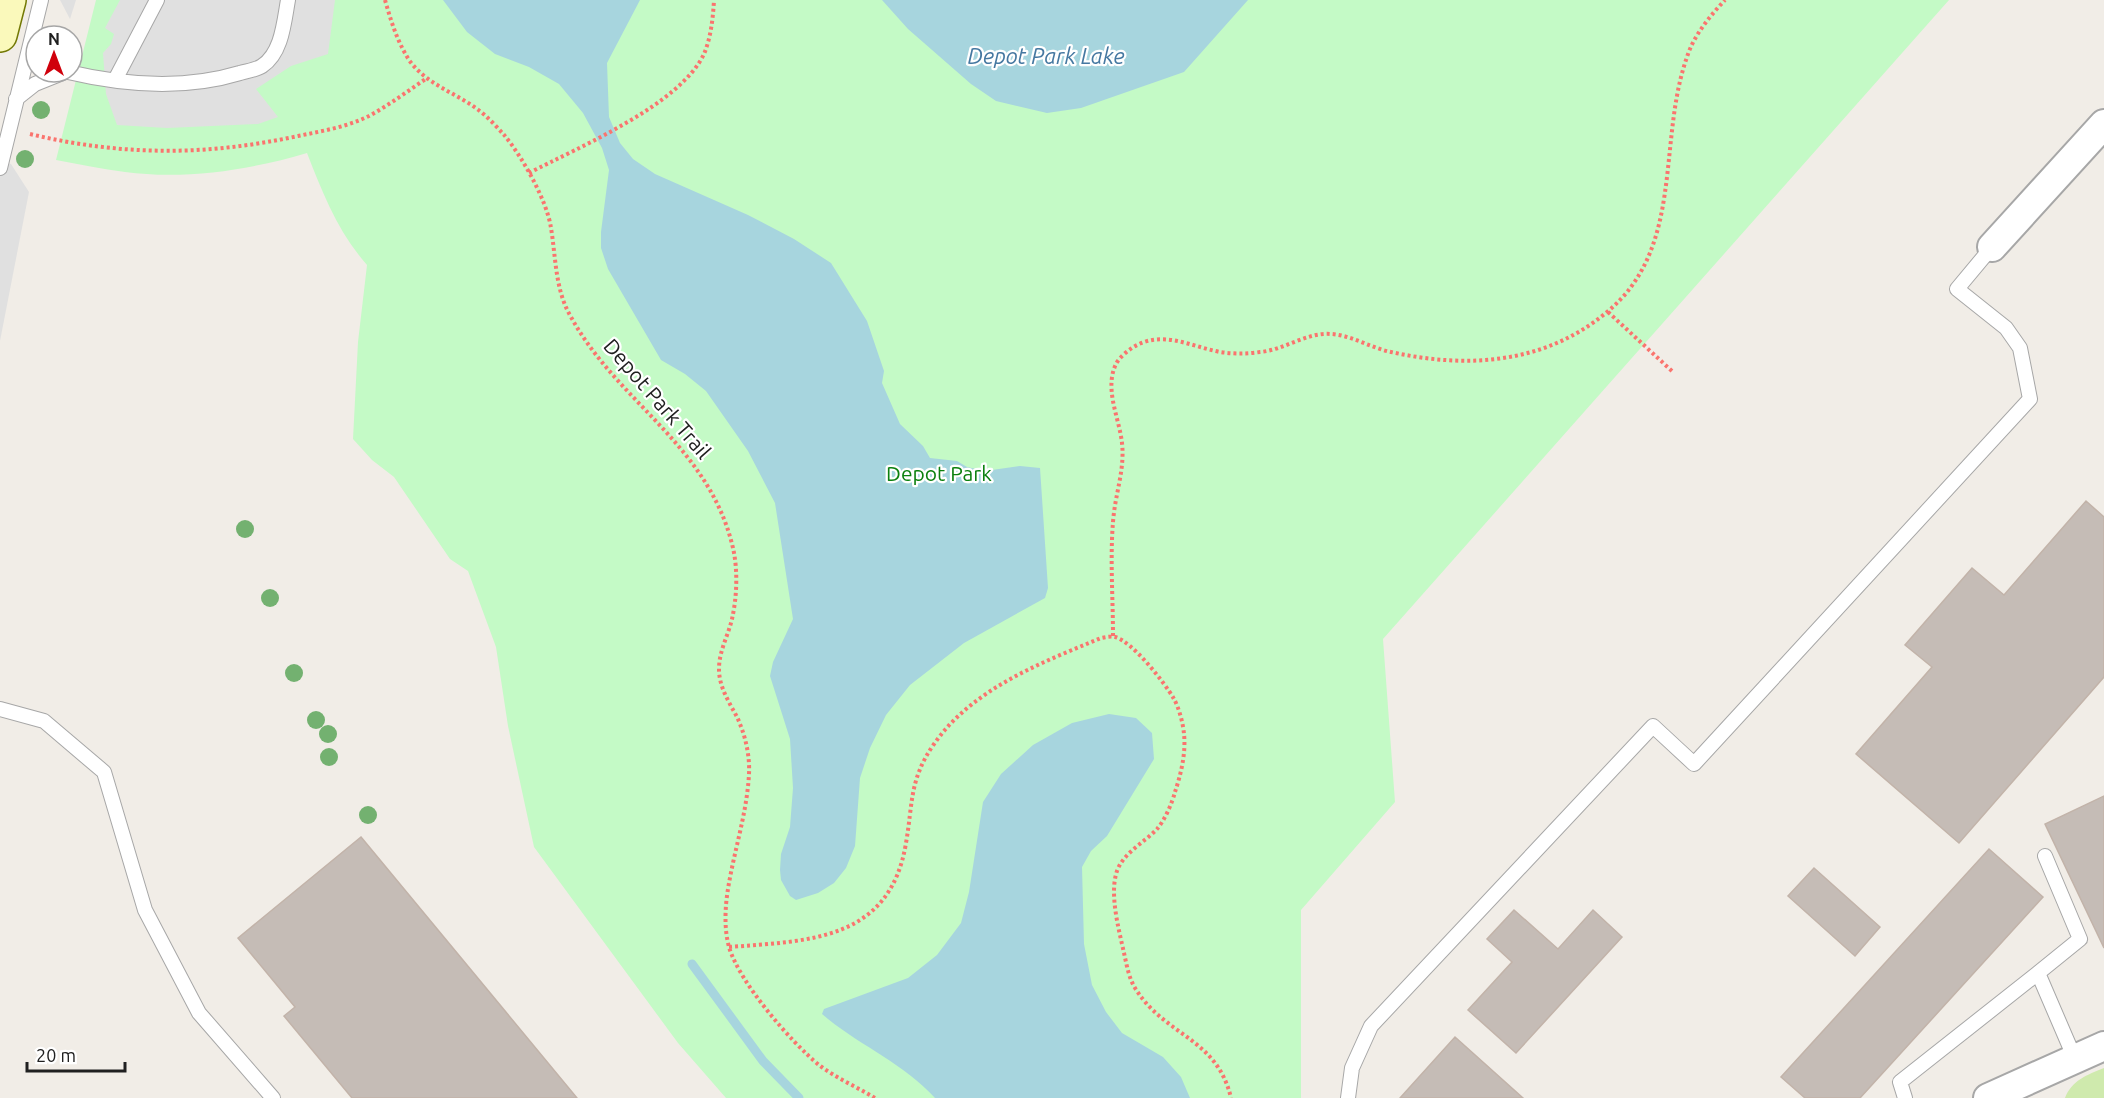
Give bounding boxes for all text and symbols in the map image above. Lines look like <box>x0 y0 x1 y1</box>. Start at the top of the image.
north arrow <box>24 24 84 84</box>
text: N <box>48 30 60 48</box>
water label: Depot Park Lake <box>967 43 1125 68</box>
street label: Depot Park Trail <box>599 334 716 463</box>
park label: Depot Park <box>886 461 992 485</box>
scale bar <box>27 1035 124 1073</box>
text: 20 m <box>36 1045 76 1065</box>

